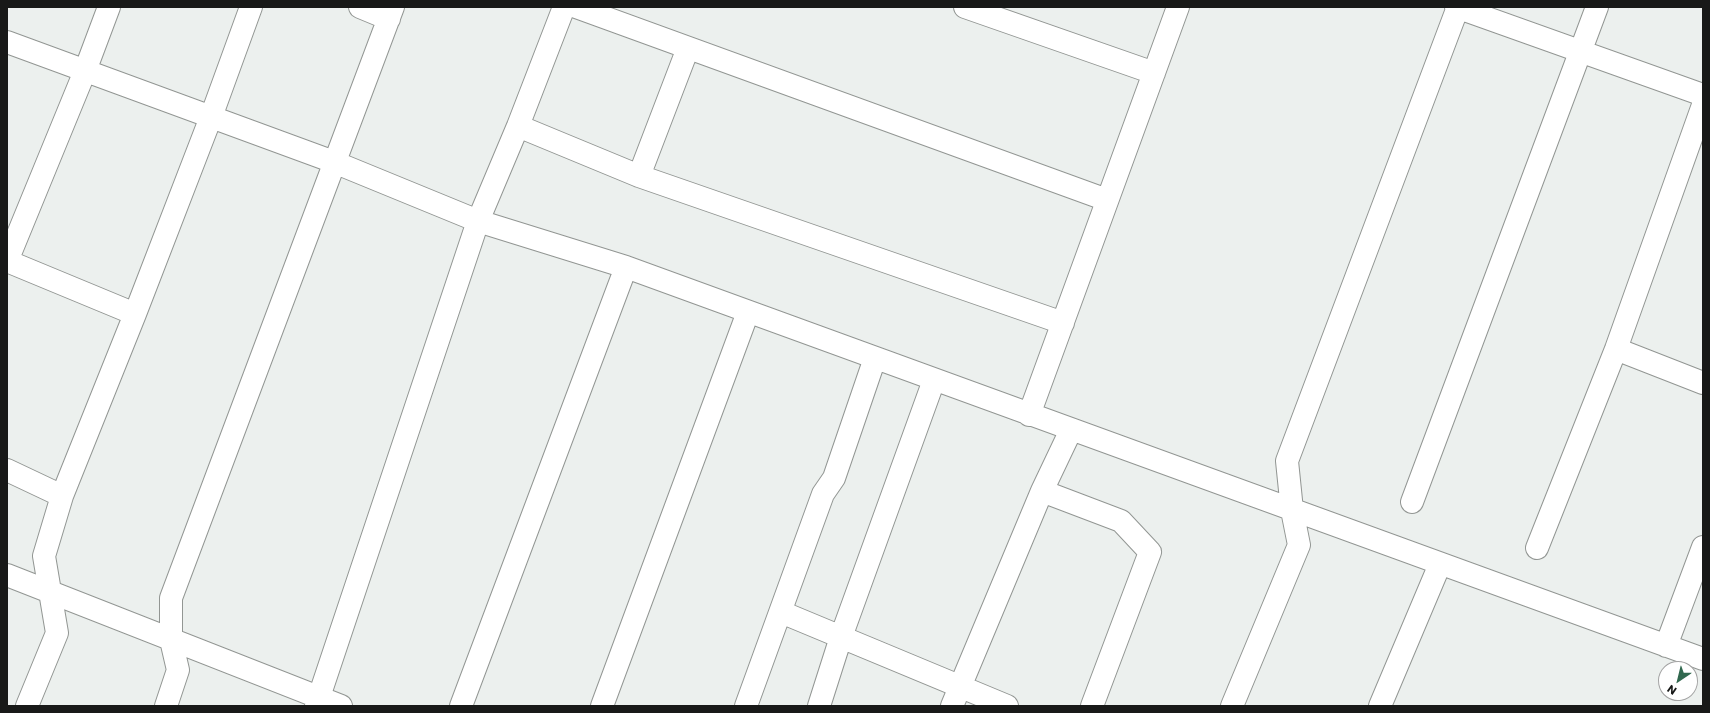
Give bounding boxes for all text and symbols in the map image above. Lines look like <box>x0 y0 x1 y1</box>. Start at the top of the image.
north arrow <box>1658 661 1698 701</box>
text: N <box>1664 681 1680 699</box>

